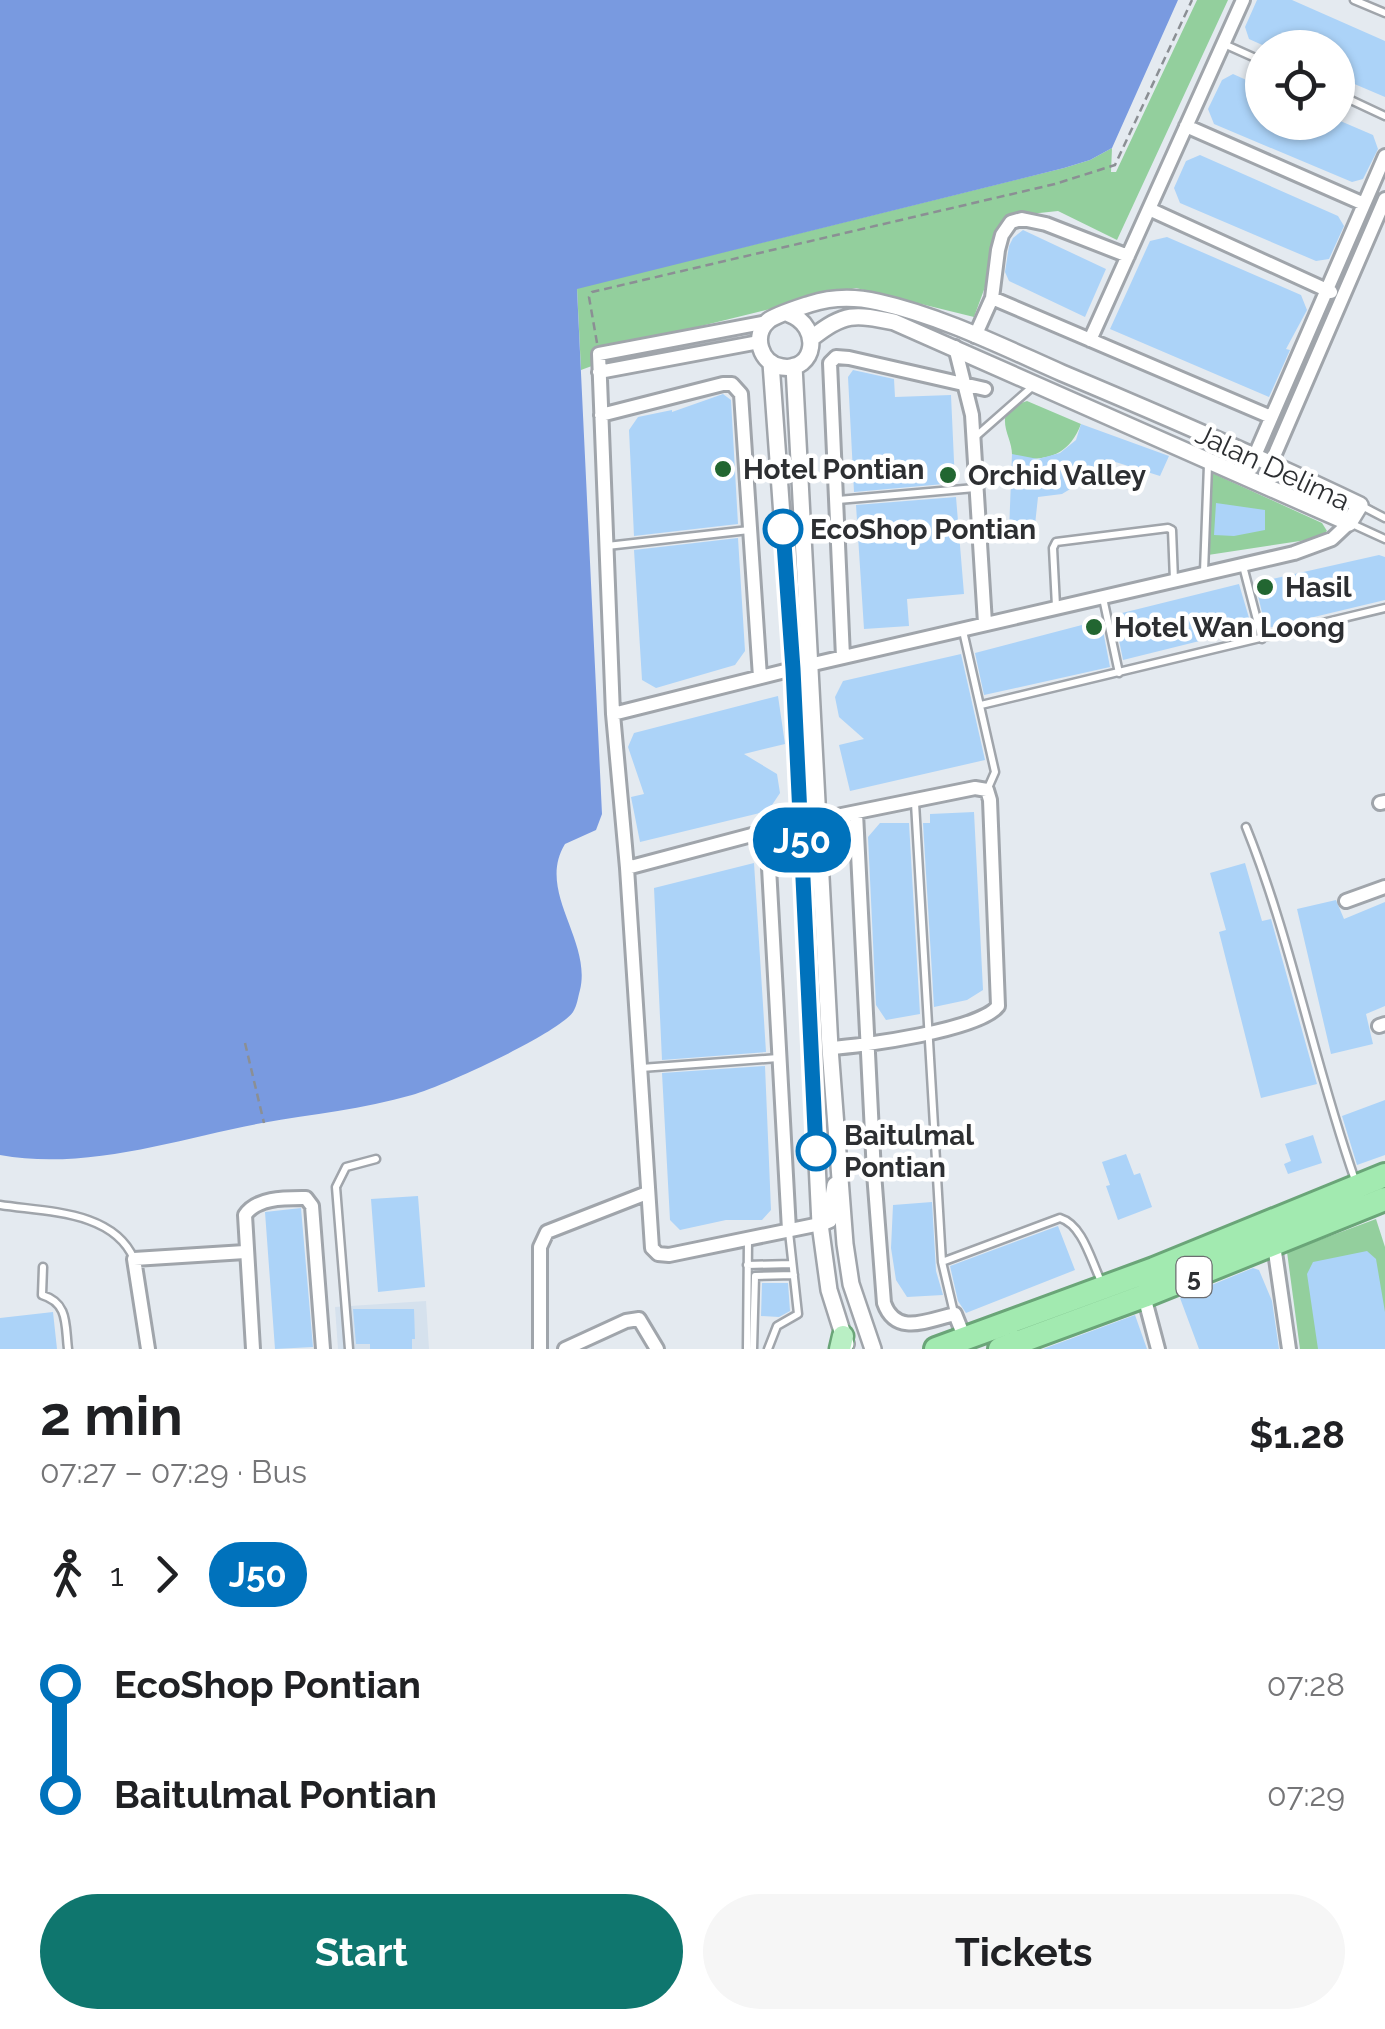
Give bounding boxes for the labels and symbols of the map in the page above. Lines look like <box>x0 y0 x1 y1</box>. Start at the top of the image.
street label: Jalan Delima <box>1191 417 1355 517</box>
place label: Hotel Pontian <box>743 453 924 486</box>
marker: Hotel Pontian <box>712 458 734 480</box>
place label: Orchid Valley <box>968 459 1147 492</box>
marker: Orchid Valley <box>937 464 959 486</box>
marker: EcoShop Pontian <box>764 510 802 548</box>
place label: EcoShop Pontian <box>810 513 1036 546</box>
place label: Hasil <box>1285 571 1352 604</box>
marker: Hasil <box>1254 576 1276 598</box>
place label: Hotel Wan Loong <box>1114 611 1345 644</box>
marker: Hotel Wan Loong <box>1083 616 1105 638</box>
line badge: J50 <box>744 808 860 872</box>
place label: Baitulmal Pontian <box>844 1119 974 1184</box>
marker: Baitulmal Pontian <box>797 1132 835 1170</box>
road number: 5 <box>1176 1257 1212 1297</box>

